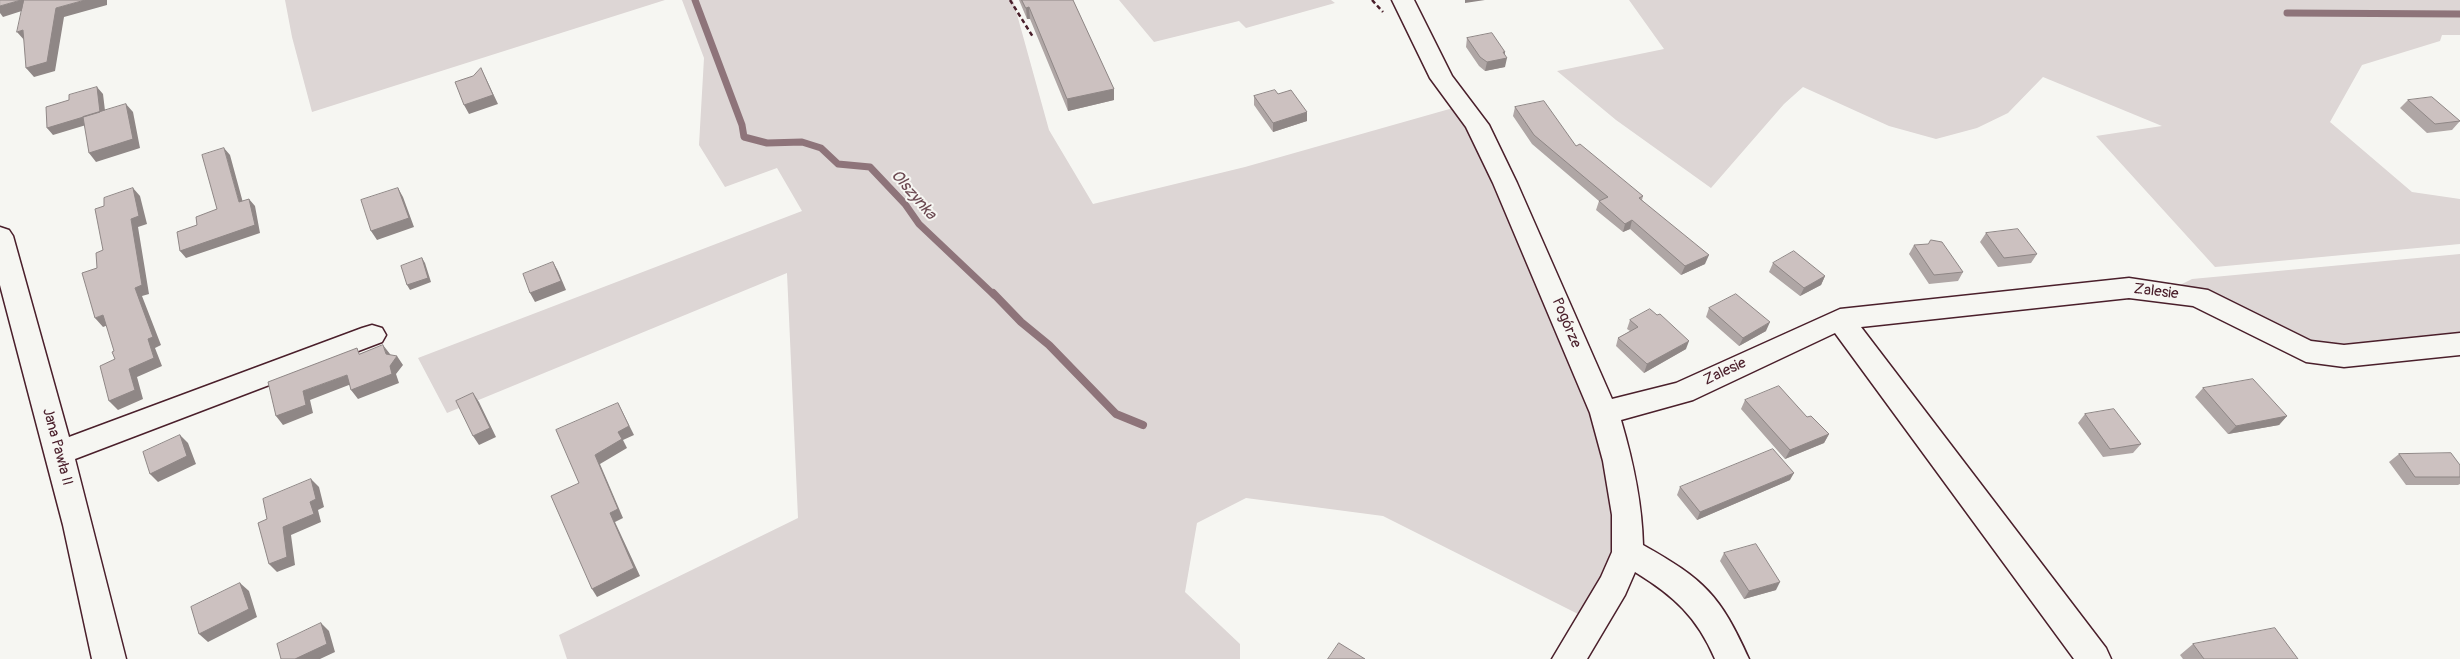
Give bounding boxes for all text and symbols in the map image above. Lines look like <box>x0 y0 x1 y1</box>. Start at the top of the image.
water label: Olszynka <box>886 166 940 224</box>
street label: Zalesie <box>2133 280 2179 304</box>
street label: Pogórze <box>1547 295 1585 351</box>
street label: Zalesie <box>1701 354 1749 390</box>
street label: Jana Pawła II <box>38 406 76 488</box>

